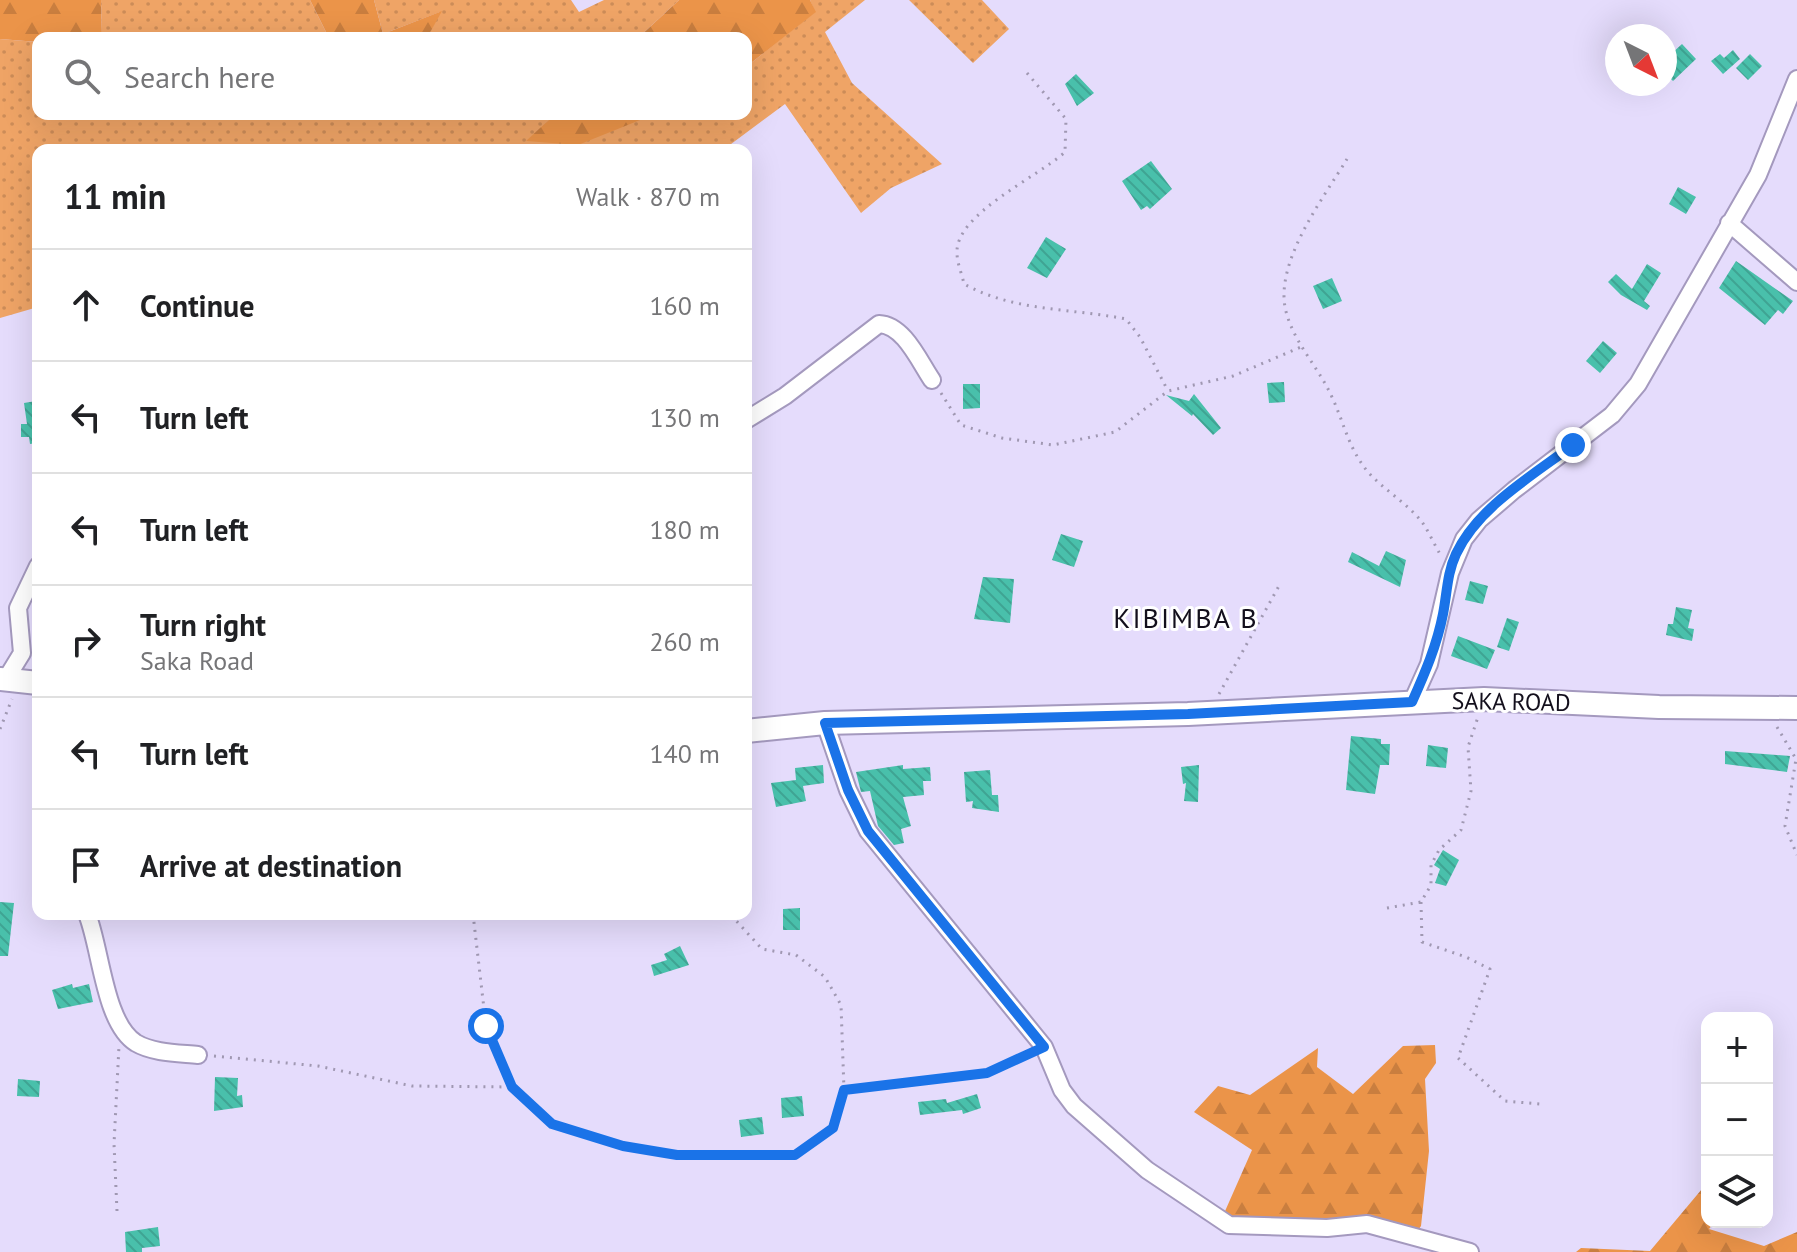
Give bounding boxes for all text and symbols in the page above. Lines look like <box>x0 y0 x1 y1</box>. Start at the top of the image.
north arrow <box>1605 24 1677 96</box>
search box <box>32 32 752 120</box>
icon: search <box>60 54 104 98</box>
text: Search here <box>124 57 275 96</box>
text: 11 min <box>64 174 166 218</box>
text: Walk · 870 m <box>576 180 720 213</box>
icon: ahead <box>64 283 108 327</box>
text: Continue <box>140 286 254 325</box>
text: 160 m <box>649 289 720 322</box>
icon: left <box>64 395 108 439</box>
text: Turn left <box>140 398 248 437</box>
text: 130 m <box>649 401 720 434</box>
route end <box>1555 427 1591 463</box>
icon: left <box>64 507 108 551</box>
text: Turn left <box>140 510 248 549</box>
text: 180 m <box>649 513 720 546</box>
district label: KIBIMBA B <box>1113 599 1259 636</box>
text: Turn right <box>140 605 266 644</box>
icon: right <box>64 619 108 663</box>
text: 260 m <box>649 625 720 658</box>
text: Saka Road <box>140 644 254 677</box>
street label: SAKA ROAD <box>1451 685 1571 718</box>
icon: left <box>64 731 108 775</box>
text: Turn left <box>140 734 248 773</box>
text: 140 m <box>649 737 720 770</box>
icon: arrive <box>64 843 108 887</box>
text: Arrive at destination <box>140 846 402 885</box>
route start <box>468 1008 504 1044</box>
map controls <box>1701 1012 1773 1228</box>
button: + <box>1701 1012 1773 1084</box>
button: − <box>1701 1084 1773 1156</box>
button: layers <box>1701 1156 1773 1228</box>

